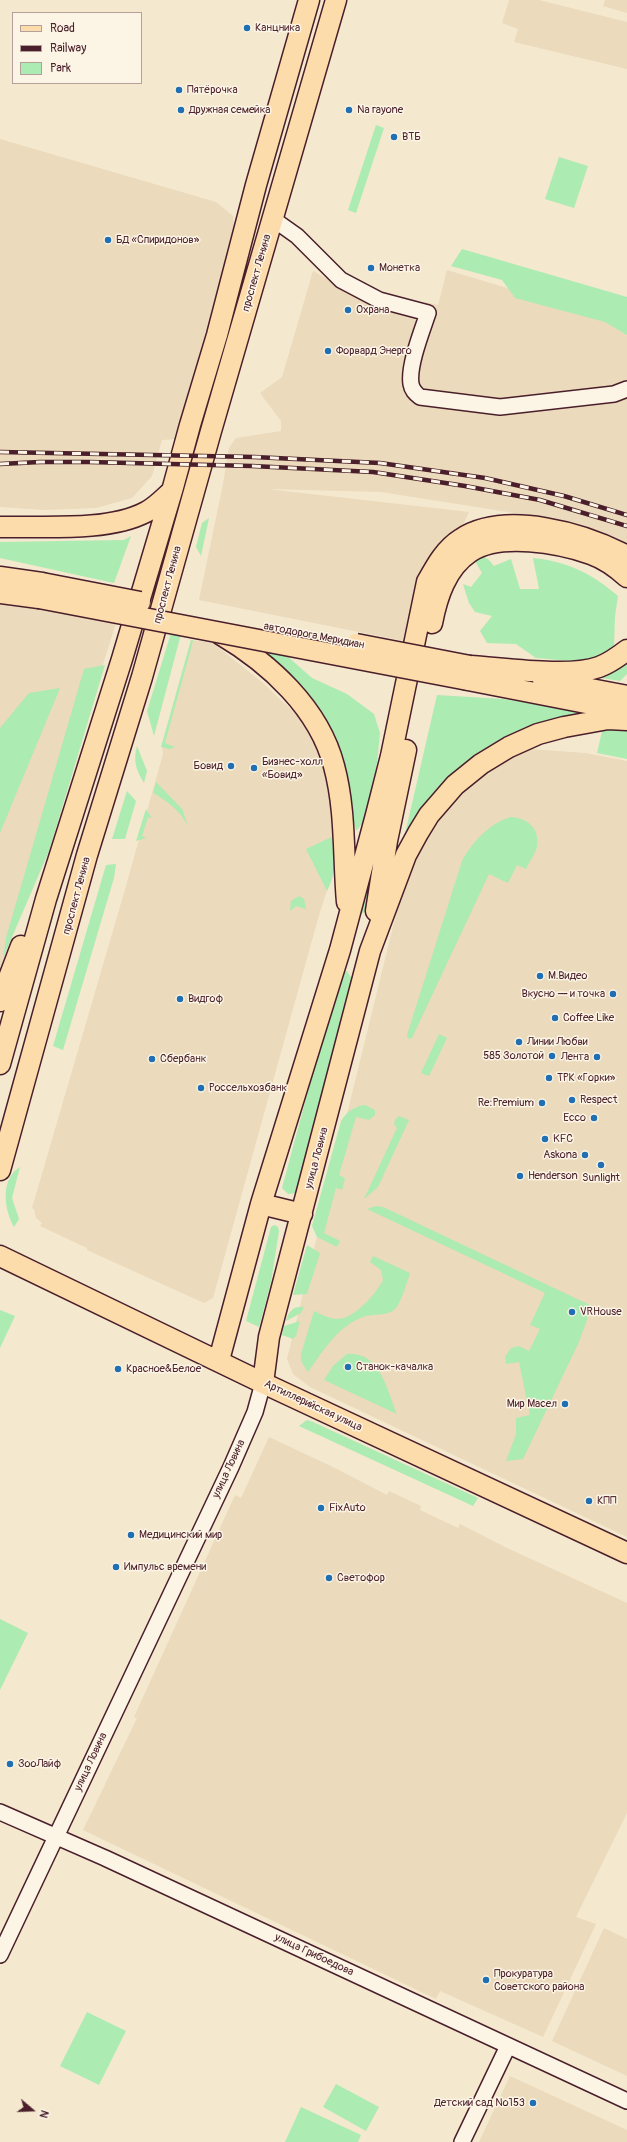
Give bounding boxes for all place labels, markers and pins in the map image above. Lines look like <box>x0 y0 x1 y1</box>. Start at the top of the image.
place label: Канцника <box>255 21 300 35</box>
marker: Канцника <box>242 23 252 33</box>
place label: Пятёрочка <box>187 83 238 97</box>
marker: Пятёрочка <box>174 85 184 95</box>
place label: Дружная семейка <box>189 103 270 117</box>
place label: Na rayone <box>357 103 403 117</box>
marker: Дружная семейка <box>176 105 186 115</box>
marker: Na rayone <box>344 105 354 115</box>
place label: ВТБ <box>402 130 421 144</box>
marker: ВТБ <box>389 132 399 142</box>
place label: БД «Спиридонов» <box>116 233 199 247</box>
marker: БД «Спиридонов» <box>103 235 113 245</box>
place label: Монетка <box>379 261 420 275</box>
marker: Монетка <box>366 263 376 273</box>
place label: Охрана <box>356 303 389 317</box>
marker: Охрана <box>343 305 353 315</box>
place label: Форвард Энерго <box>336 344 412 358</box>
marker: Форвард Энерго <box>323 346 333 356</box>
place label: Бизнес-холл «Бовид» <box>262 755 323 781</box>
place label: Бовид <box>194 759 223 773</box>
marker: Бовид <box>226 761 236 771</box>
marker: Бизнес-холл «Бовид» <box>249 763 259 773</box>
place label: М.Видео <box>548 969 587 983</box>
marker: М.Видео <box>535 971 545 981</box>
place label: Вкусно — и точка <box>521 987 605 1001</box>
marker: Вкусно — и точка <box>608 989 618 999</box>
place label: Видгоф <box>188 992 223 1006</box>
marker: Видгоф <box>175 994 185 1004</box>
place label: Coffee Like <box>563 1011 614 1025</box>
marker: Coffee Like <box>550 1013 560 1023</box>
place label: Линии Любви <box>527 1035 588 1049</box>
marker: Линии Любви <box>514 1037 524 1047</box>
place label: 585 Золотой <box>483 1049 544 1063</box>
place label: Лента <box>561 1050 589 1064</box>
marker: 585 Золотой <box>547 1051 557 1061</box>
place label: Сбербанк <box>160 1052 206 1066</box>
marker: Лента <box>592 1052 602 1062</box>
marker: Сбербанк <box>147 1054 157 1064</box>
place label: ТРК «Горки» <box>557 1071 615 1085</box>
marker: ТРК «Горки» <box>544 1073 554 1083</box>
place label: Россельхозбанк <box>209 1081 287 1095</box>
marker: Россельхозбанк <box>196 1083 206 1093</box>
place label: Respect <box>580 1093 617 1107</box>
marker: Respect <box>567 1095 577 1105</box>
place label: Re:Premium <box>478 1096 534 1110</box>
marker: Re:Premium <box>537 1098 547 1108</box>
place label: Ecco <box>563 1111 586 1125</box>
marker: Ecco <box>589 1113 599 1123</box>
place label: KFC <box>553 1132 573 1146</box>
marker: KFC <box>540 1134 550 1144</box>
place label: Askona <box>543 1148 577 1162</box>
marker: Askona <box>580 1150 590 1160</box>
marker: Sunlight <box>596 1160 606 1170</box>
place label: Henderson <box>528 1169 578 1183</box>
marker: Henderson <box>515 1171 525 1181</box>
place label: Sunlight <box>582 1171 620 1185</box>
place label: VRHouse <box>580 1305 622 1319</box>
marker: VRHouse <box>567 1307 577 1317</box>
place label: Станок-качалка <box>356 1360 433 1374</box>
place label: Красное&Белое <box>126 1362 201 1376</box>
marker: Станок-качалка <box>343 1362 353 1372</box>
marker: Красное&Белое <box>113 1364 123 1374</box>
place label: Мир Масел <box>507 1397 557 1411</box>
marker: Мир Масел <box>560 1399 570 1409</box>
place label: КПП <box>597 1494 617 1508</box>
marker: КПП <box>584 1496 594 1506</box>
place label: FixAuto <box>329 1501 366 1515</box>
marker: FixAuto <box>316 1503 326 1513</box>
place label: Медицинский мир <box>139 1528 222 1542</box>
marker: Медицинский мир <box>126 1530 136 1540</box>
place label: Импульс времени <box>124 1560 206 1574</box>
marker: Импульс времени <box>111 1562 121 1572</box>
place label: Светофор <box>337 1571 385 1585</box>
marker: Светофор <box>324 1573 334 1583</box>
place label: ЗооЛайф <box>18 1757 61 1771</box>
marker: ЗооЛайф <box>5 1759 15 1769</box>
place label: Прокуратура Советского района <box>494 1967 584 1993</box>
marker: Прокуратура Советского района <box>481 1975 491 1985</box>
place label: Детский сад №153 <box>434 2096 525 2110</box>
marker: Детский сад №153 <box>528 2098 538 2108</box>

